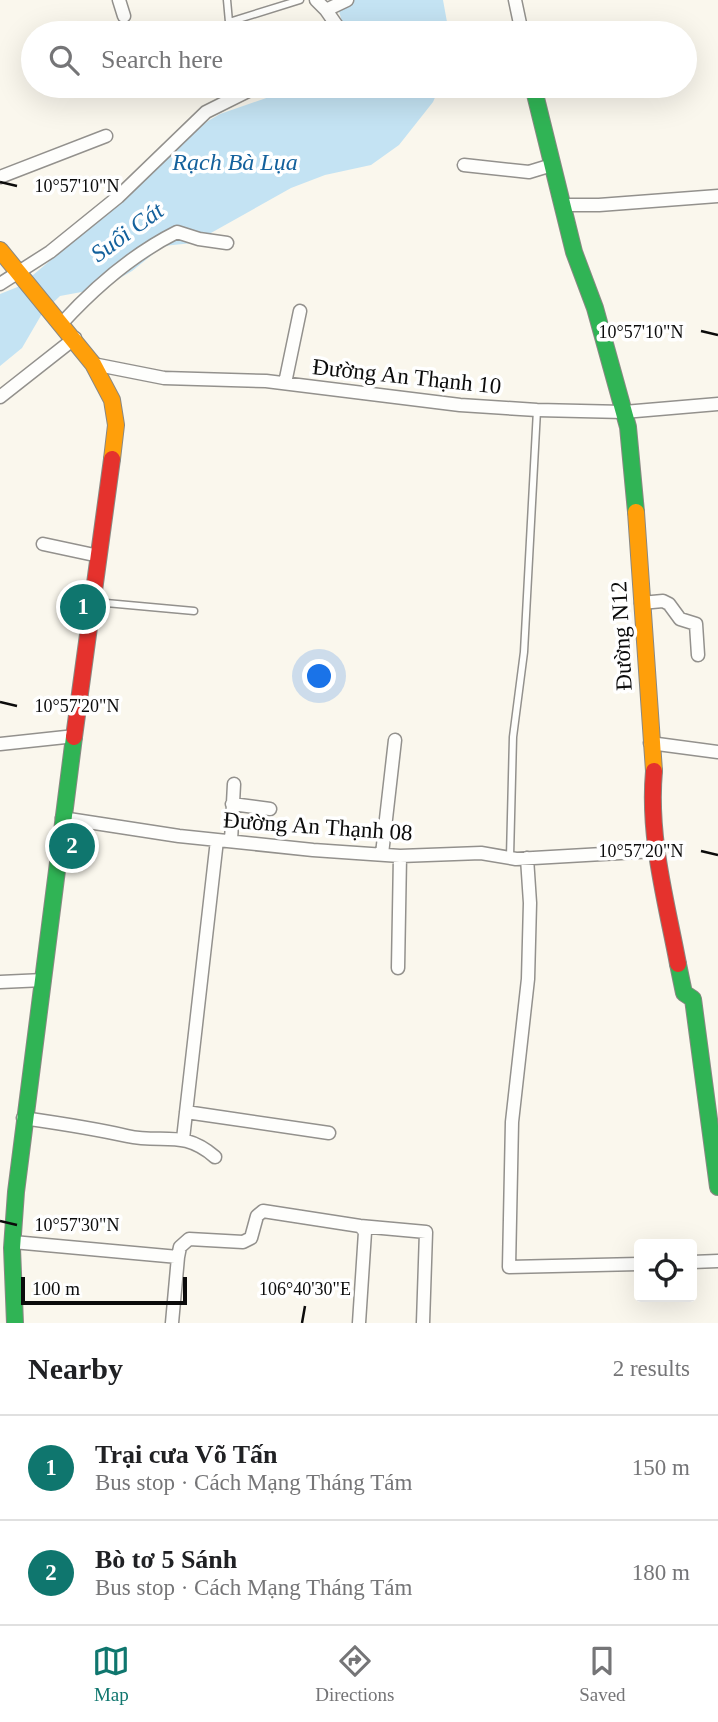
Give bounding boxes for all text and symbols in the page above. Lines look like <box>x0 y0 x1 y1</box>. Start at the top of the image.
search box <box>21 21 697 98</box>
icon: search <box>45 41 83 79</box>
text: Search here <box>101 45 223 74</box>
water label: Rạch Bà Lụa <box>171 149 298 175</box>
text: 10°57'10"N <box>35 176 119 196</box>
water label: Suối Cát <box>86 196 169 267</box>
text: 10°57'10"N <box>599 322 683 342</box>
street label: Đường An Thạnh 10 <box>311 354 503 399</box>
pin: 1 <box>60 581 106 633</box>
street label: Đường N12 <box>606 581 637 691</box>
your location <box>302 659 336 693</box>
text: 10°57'20"N <box>35 696 119 716</box>
street label: Đường An Thạnh 08 <box>222 807 413 846</box>
pin: 2 <box>49 820 95 872</box>
text: 10°57'20"N <box>599 841 683 861</box>
text: 10°57'30"N <box>35 1215 119 1235</box>
map controls <box>634 1239 697 1302</box>
button: locate <box>634 1239 697 1302</box>
scale bar <box>21 1274 187 1306</box>
text: 100 m <box>32 1278 80 1299</box>
text: 106°40'30"E <box>259 1279 351 1299</box>
text: Nearby <box>28 1352 123 1385</box>
text: 2 results <box>613 1356 690 1381</box>
text: Trại cưa Võ Tấn <box>95 1440 277 1469</box>
text: 1 <box>45 1455 57 1480</box>
text: 150 m <box>632 1455 690 1480</box>
text: Bus stop · Cách Mạng Tháng Tám <box>95 1470 412 1495</box>
text: Bò tơ 5 Sánh <box>95 1545 237 1574</box>
text: 2 <box>45 1560 57 1585</box>
text: 180 m <box>632 1560 690 1585</box>
text: Bus stop · Cách Mạng Tháng Tám <box>95 1575 412 1600</box>
tab: Map <box>92 1642 130 1706</box>
tab: Directions <box>315 1642 394 1706</box>
tab: Saved <box>579 1642 626 1706</box>

